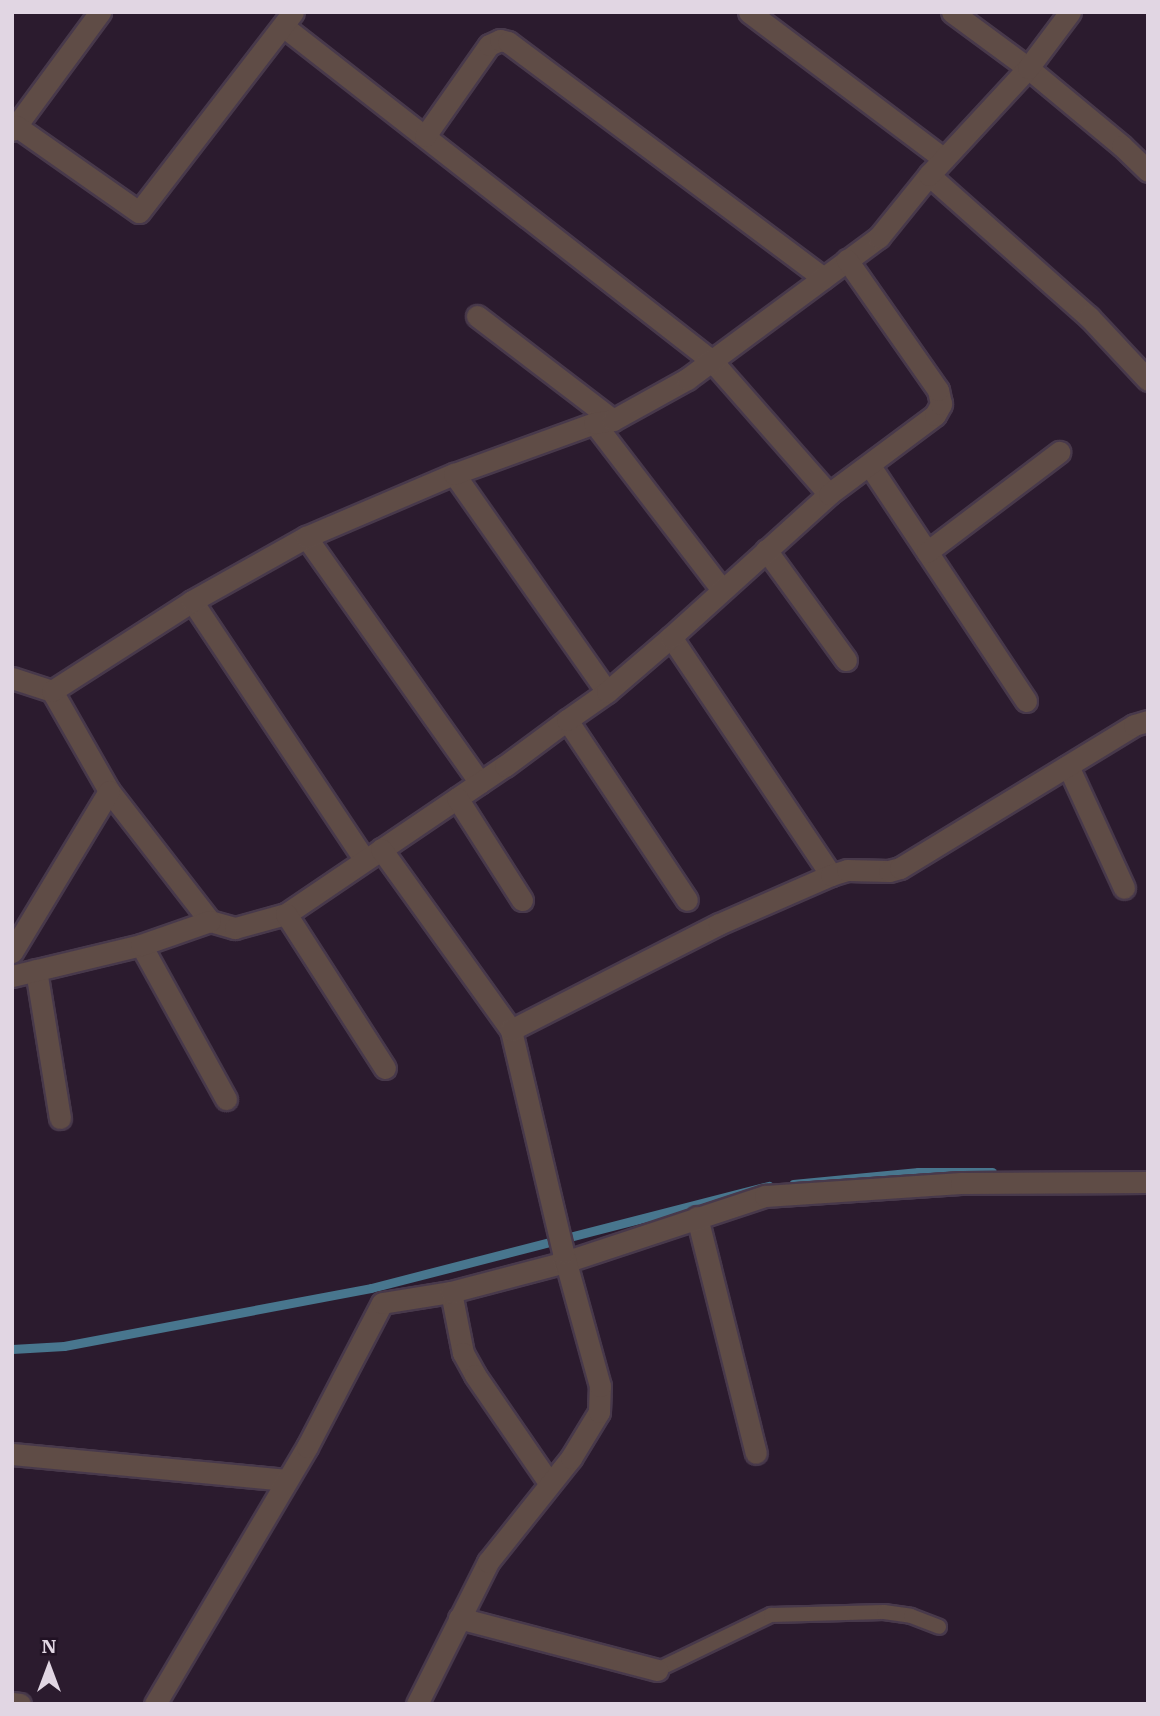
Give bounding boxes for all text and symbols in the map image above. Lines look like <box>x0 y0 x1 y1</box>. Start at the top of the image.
north arrow <box>14 1632 84 1702</box>
text: N <box>41 1634 57 1658</box>

